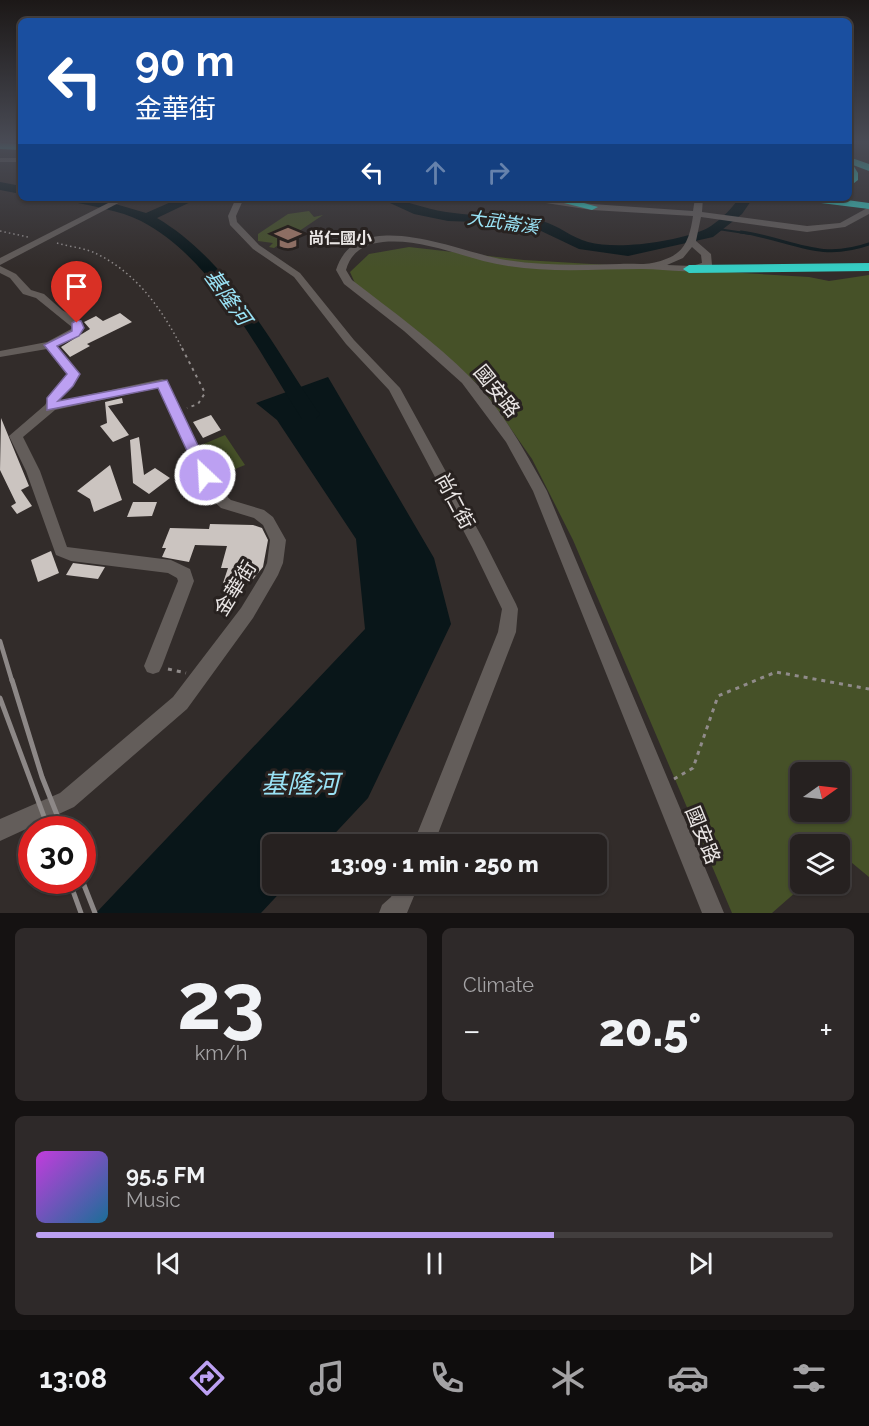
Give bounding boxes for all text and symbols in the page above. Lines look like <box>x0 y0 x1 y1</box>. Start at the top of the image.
text: 90 m <box>135 37 235 86</box>
icon: left <box>36 42 114 120</box>
text: 金華街 <box>135 93 216 124</box>
icon: left <box>356 156 389 189</box>
icon: ahead <box>419 156 452 189</box>
icon: right <box>482 156 515 189</box>
water label: 大武崙溪 <box>466 207 543 238</box>
school or university icon: 尚仁國小 <box>273 223 303 253</box>
place label: 尚仁國小 <box>308 229 372 248</box>
pin <box>51 261 102 323</box>
water label: 基隆河 <box>199 264 259 333</box>
icon: arrive <box>60 270 93 303</box>
street label: 國安路 <box>469 360 525 422</box>
position arrow <box>173 443 237 507</box>
street label: 尚仁街 <box>430 469 480 533</box>
street label: 金華街 <box>209 556 261 620</box>
north arrow <box>790 762 850 822</box>
map controls <box>790 762 850 894</box>
water label: 基隆河 <box>261 769 344 799</box>
street label: 國安路 <box>681 803 725 867</box>
speed limit sign: 30 <box>18 816 96 894</box>
button: layers <box>790 834 850 894</box>
text: 13:09 · 1 min · 250 m <box>330 851 539 877</box>
text: 23 <box>177 956 265 1047</box>
text: Climate <box>463 973 534 997</box>
text: 20.5° <box>599 1004 701 1057</box>
text: − <box>463 1011 481 1050</box>
text: + <box>819 1011 833 1050</box>
text: km/h <box>195 1041 247 1065</box>
text: 95.5 FM <box>126 1162 205 1188</box>
text: Music <box>126 1188 180 1212</box>
icon: previous <box>152 1247 185 1280</box>
icon: pause <box>418 1247 451 1280</box>
icon: next <box>684 1247 717 1280</box>
icon: directions <box>186 1357 228 1399</box>
icon: music <box>306 1357 348 1399</box>
icon: phone <box>426 1357 468 1399</box>
icon: climate <box>547 1357 589 1399</box>
icon: car <box>667 1357 709 1399</box>
icon: filters <box>788 1357 830 1399</box>
text: 13:08 <box>39 1363 107 1394</box>

